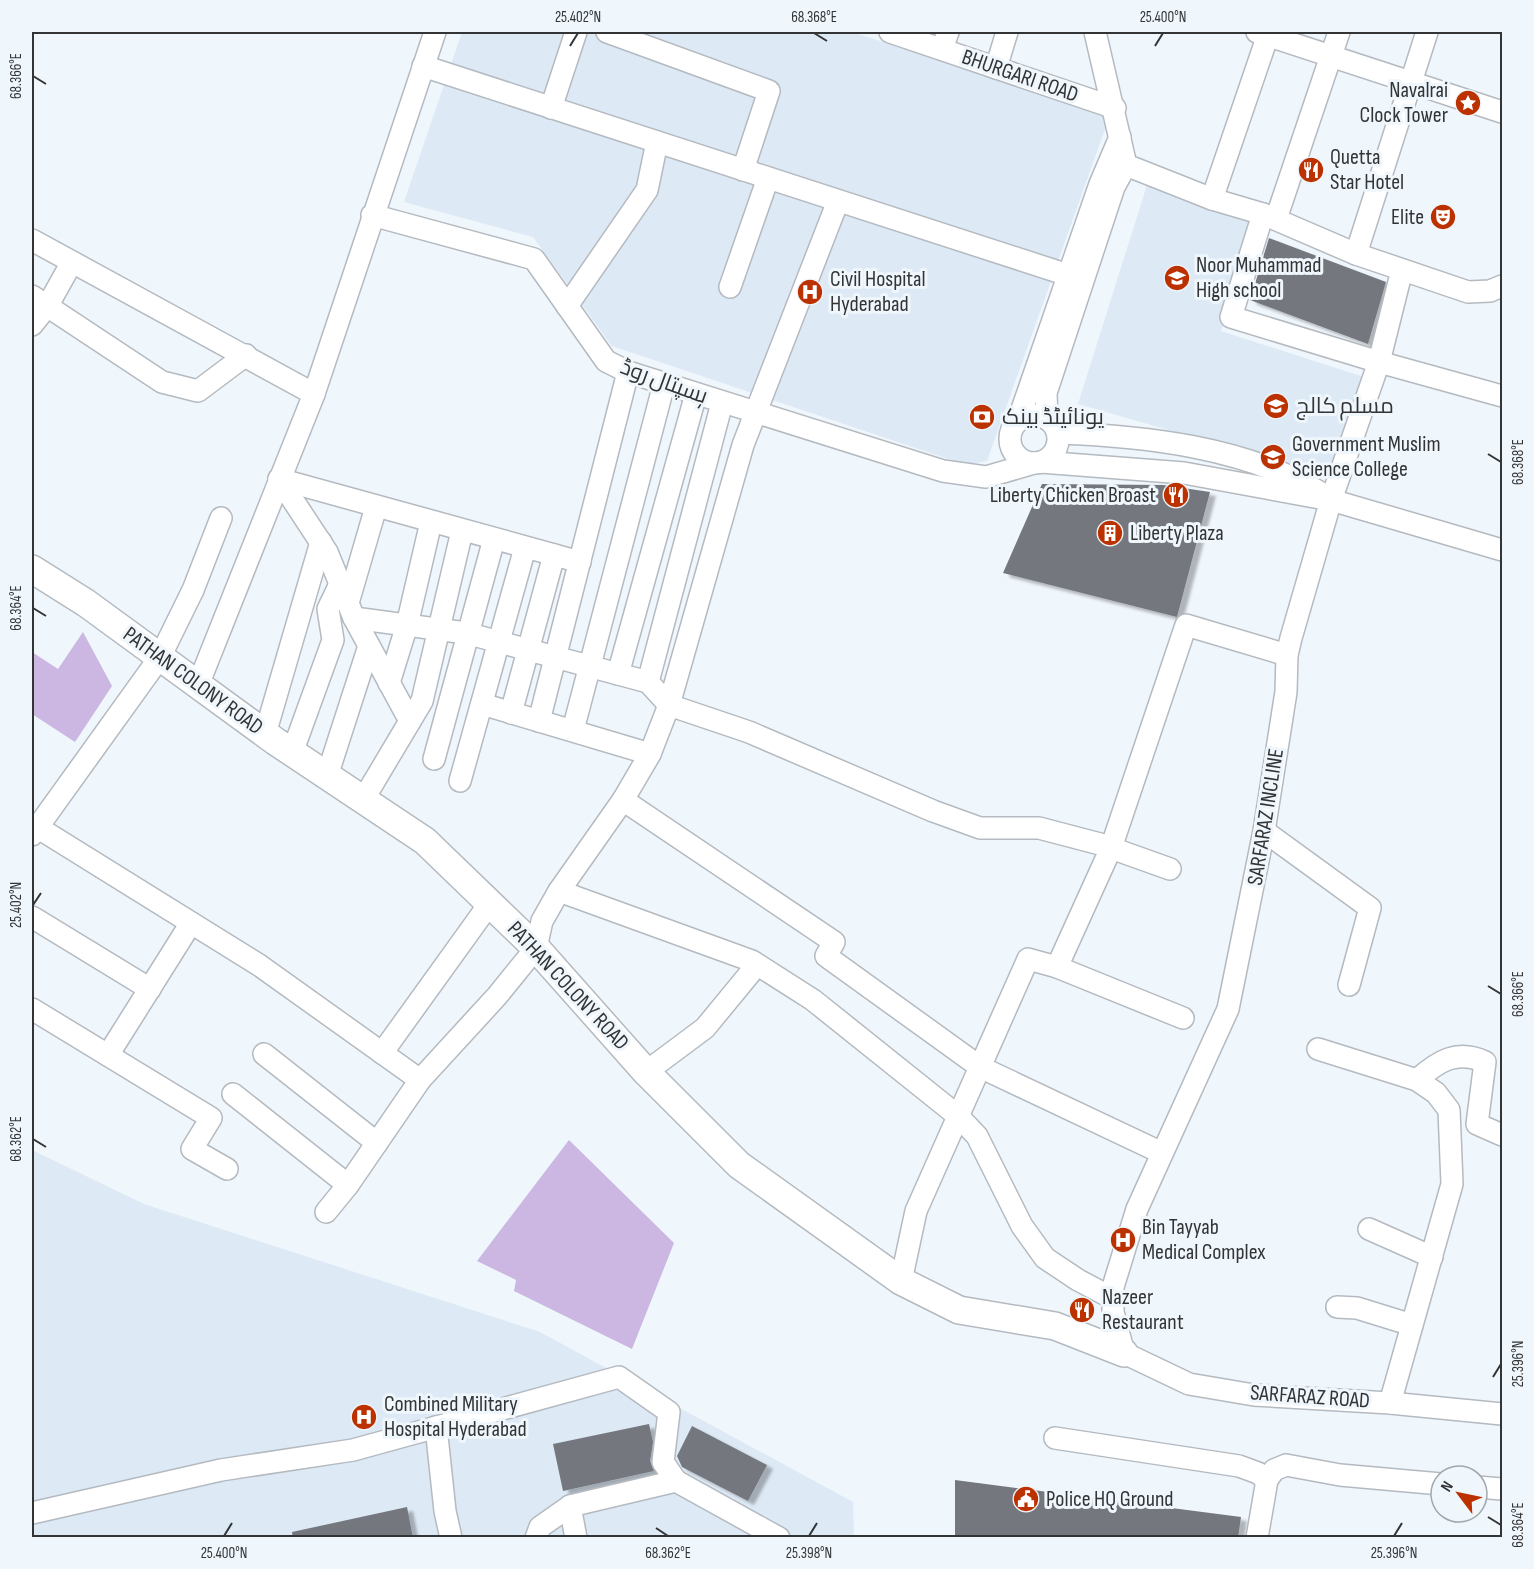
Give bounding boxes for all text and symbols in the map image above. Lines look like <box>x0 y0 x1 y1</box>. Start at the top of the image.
text: 25.402°N <box>555 8 601 27</box>
text: 68.368°E <box>791 8 837 27</box>
text: 25.400°N <box>1140 8 1186 27</box>
street label: BHURGARI ROAD <box>958 43 1082 109</box>
text: 68.366°E <box>7 53 26 99</box>
place label: Navalrai Clock Tower <box>1359 77 1448 129</box>
place icon: Navalrai Clock Tower <box>1453 88 1483 118</box>
place label: Quetta Star Hotel <box>1330 144 1404 196</box>
restaurant icon: Quetta Star Hotel <box>1296 155 1326 185</box>
theatre icon: Elite <box>1428 202 1458 232</box>
place label: Elite <box>1391 204 1424 231</box>
place label: Noor Muhammad High school <box>1196 252 1321 304</box>
school or university icon: Noor Muhammad High school <box>1162 263 1192 293</box>
place label: Civil Hospital Hyderabad <box>830 266 926 318</box>
hospital icon: Civil Hospital Hyderabad <box>795 277 825 307</box>
street label: ہسپتال روڈ <box>617 354 711 410</box>
school or university icon: مسلم کالج <box>1261 391 1291 421</box>
place label: مسلم کالج <box>1296 393 1394 421</box>
bank icon: یونائیٹڈ بینک <box>967 402 997 432</box>
place label: یونائیٹڈ بینک <box>1002 404 1104 431</box>
place label: Government Muslim Science College <box>1292 431 1441 483</box>
text: 68.368°E <box>1509 439 1528 485</box>
school or university icon: Government Muslim Science College <box>1258 442 1288 472</box>
restaurant icon: Liberty Chicken Broast <box>1161 480 1191 510</box>
place label: Liberty Chicken Broast <box>990 482 1156 509</box>
building icon: Liberty Plaza <box>1095 518 1125 548</box>
place label: Liberty Plaza <box>1130 520 1224 547</box>
text: 68.364°E <box>7 585 26 631</box>
street label: PATHAN COLONY ROAD <box>118 621 268 741</box>
street label: SARFARAZ INCLINE <box>1242 747 1290 887</box>
text: 25.402°N <box>7 882 26 928</box>
street label: PATHAN COLONY ROAD <box>501 916 635 1056</box>
text: 68.366°E <box>1509 971 1528 1017</box>
text: 68.362°E <box>7 1116 26 1162</box>
place label: Bin Tayyab Medical Complex <box>1142 1214 1266 1266</box>
hospital icon: Bin Tayyab Medical Complex <box>1108 1225 1138 1255</box>
place label: Nazeer Restaurant <box>1102 1284 1184 1336</box>
restaurant icon: Nazeer Restaurant <box>1067 1295 1097 1325</box>
text: 25.396°N <box>1509 1341 1528 1387</box>
street label: SARFARAZ ROAD <box>1249 1379 1371 1415</box>
place label: Combined Military Hospital Hyderabad <box>384 1391 527 1443</box>
hospital icon: Combined Military Hospital Hyderabad <box>349 1402 379 1432</box>
north arrow <box>1429 1464 1489 1524</box>
text: N <box>1437 1478 1458 1496</box>
public building icon: Police HQ Ground <box>1011 1484 1041 1514</box>
place label: Police HQ Ground <box>1046 1486 1174 1513</box>
text: 68.364°E <box>1509 1502 1528 1548</box>
text: 25.400°N <box>201 1544 247 1563</box>
text: 68.362°E <box>645 1544 691 1563</box>
text: 25.398°N <box>786 1544 832 1563</box>
text: 25.396°N <box>1371 1544 1417 1563</box>

